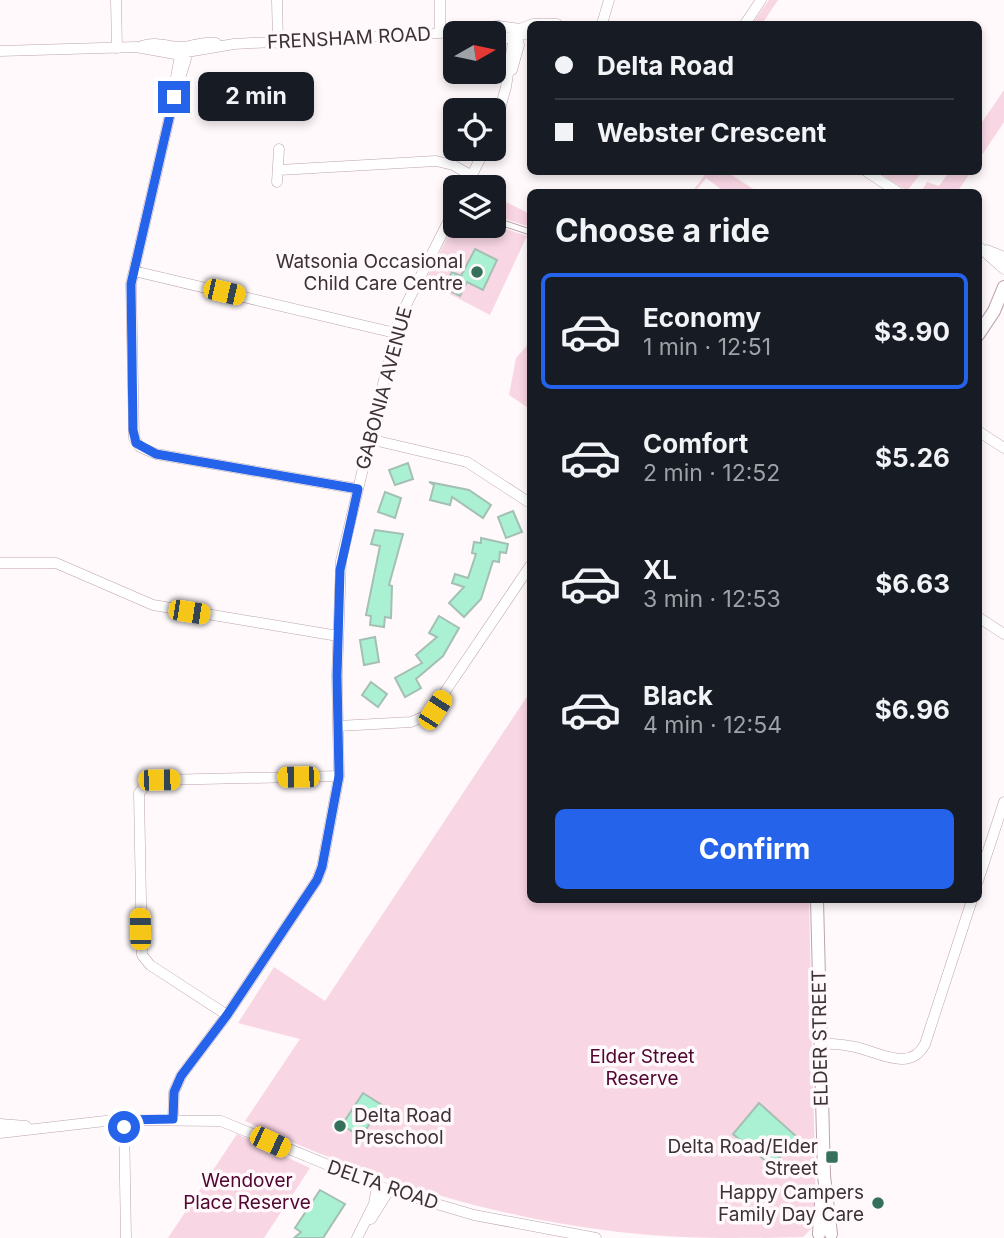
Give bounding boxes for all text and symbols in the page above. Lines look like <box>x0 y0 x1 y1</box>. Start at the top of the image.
north arrow <box>443 21 506 84</box>
map controls <box>443 21 506 238</box>
street label: FRENSHAM ROAD <box>266 22 432 54</box>
text: Delta Road <box>597 50 734 81</box>
callout: 2 min <box>198 72 314 122</box>
route end <box>158 81 190 113</box>
text: 2 min <box>225 82 287 110</box>
button: locate <box>443 98 506 161</box>
text: Webster Crescent <box>597 117 826 148</box>
button: layers <box>443 175 506 238</box>
text: Choose a ride <box>555 211 770 250</box>
place label: Watsonia Occasional Child Care Centre <box>276 250 463 295</box>
marker: Watsonia Occasional Child Care Centre <box>469 264 485 280</box>
car <box>202 277 247 307</box>
icon: car <box>559 300 622 363</box>
text: Economy <box>643 302 761 333</box>
street label: GABONIA AVENUE <box>351 304 417 472</box>
text: $3.90 <box>874 316 950 347</box>
text: 1 min · 12:51 <box>643 333 771 361</box>
icon: car <box>559 426 622 489</box>
text: Comfort <box>643 428 748 459</box>
text: $5.26 <box>875 442 950 473</box>
text: 2 min · 12:52 <box>643 459 780 487</box>
icon: car <box>559 552 622 615</box>
text: XL <box>643 554 677 585</box>
text: $6.63 <box>875 568 950 599</box>
text: 3 min · 12:53 <box>643 585 781 613</box>
car <box>167 598 212 626</box>
icon: car <box>559 678 622 741</box>
text: Black <box>643 680 713 711</box>
car <box>415 687 456 733</box>
text: $6.96 <box>875 694 950 725</box>
text: 4 min · 12:54 <box>643 711 782 739</box>
car <box>277 766 320 788</box>
car <box>138 769 181 791</box>
button: Confirm <box>555 809 954 889</box>
car <box>130 908 151 950</box>
street label: ELDER STREET <box>807 969 833 1107</box>
park label: Elder Street Reserve <box>590 1045 694 1090</box>
place label: Delta Road Preschool <box>354 1104 452 1149</box>
route start <box>108 1111 140 1143</box>
marker: Delta Road Preschool <box>332 1118 348 1134</box>
car <box>247 1124 294 1160</box>
place label: Delta Road/Elder Street <box>667 1135 818 1180</box>
marker: Delta Road/Elder Street <box>824 1149 840 1165</box>
street label: DELTA ROAD <box>324 1155 442 1215</box>
park label: Wendover Place Reserve <box>183 1169 311 1214</box>
place label: Happy Campers Family Day Care <box>718 1181 864 1226</box>
marker: Happy Campers Family Day Care <box>870 1195 886 1211</box>

